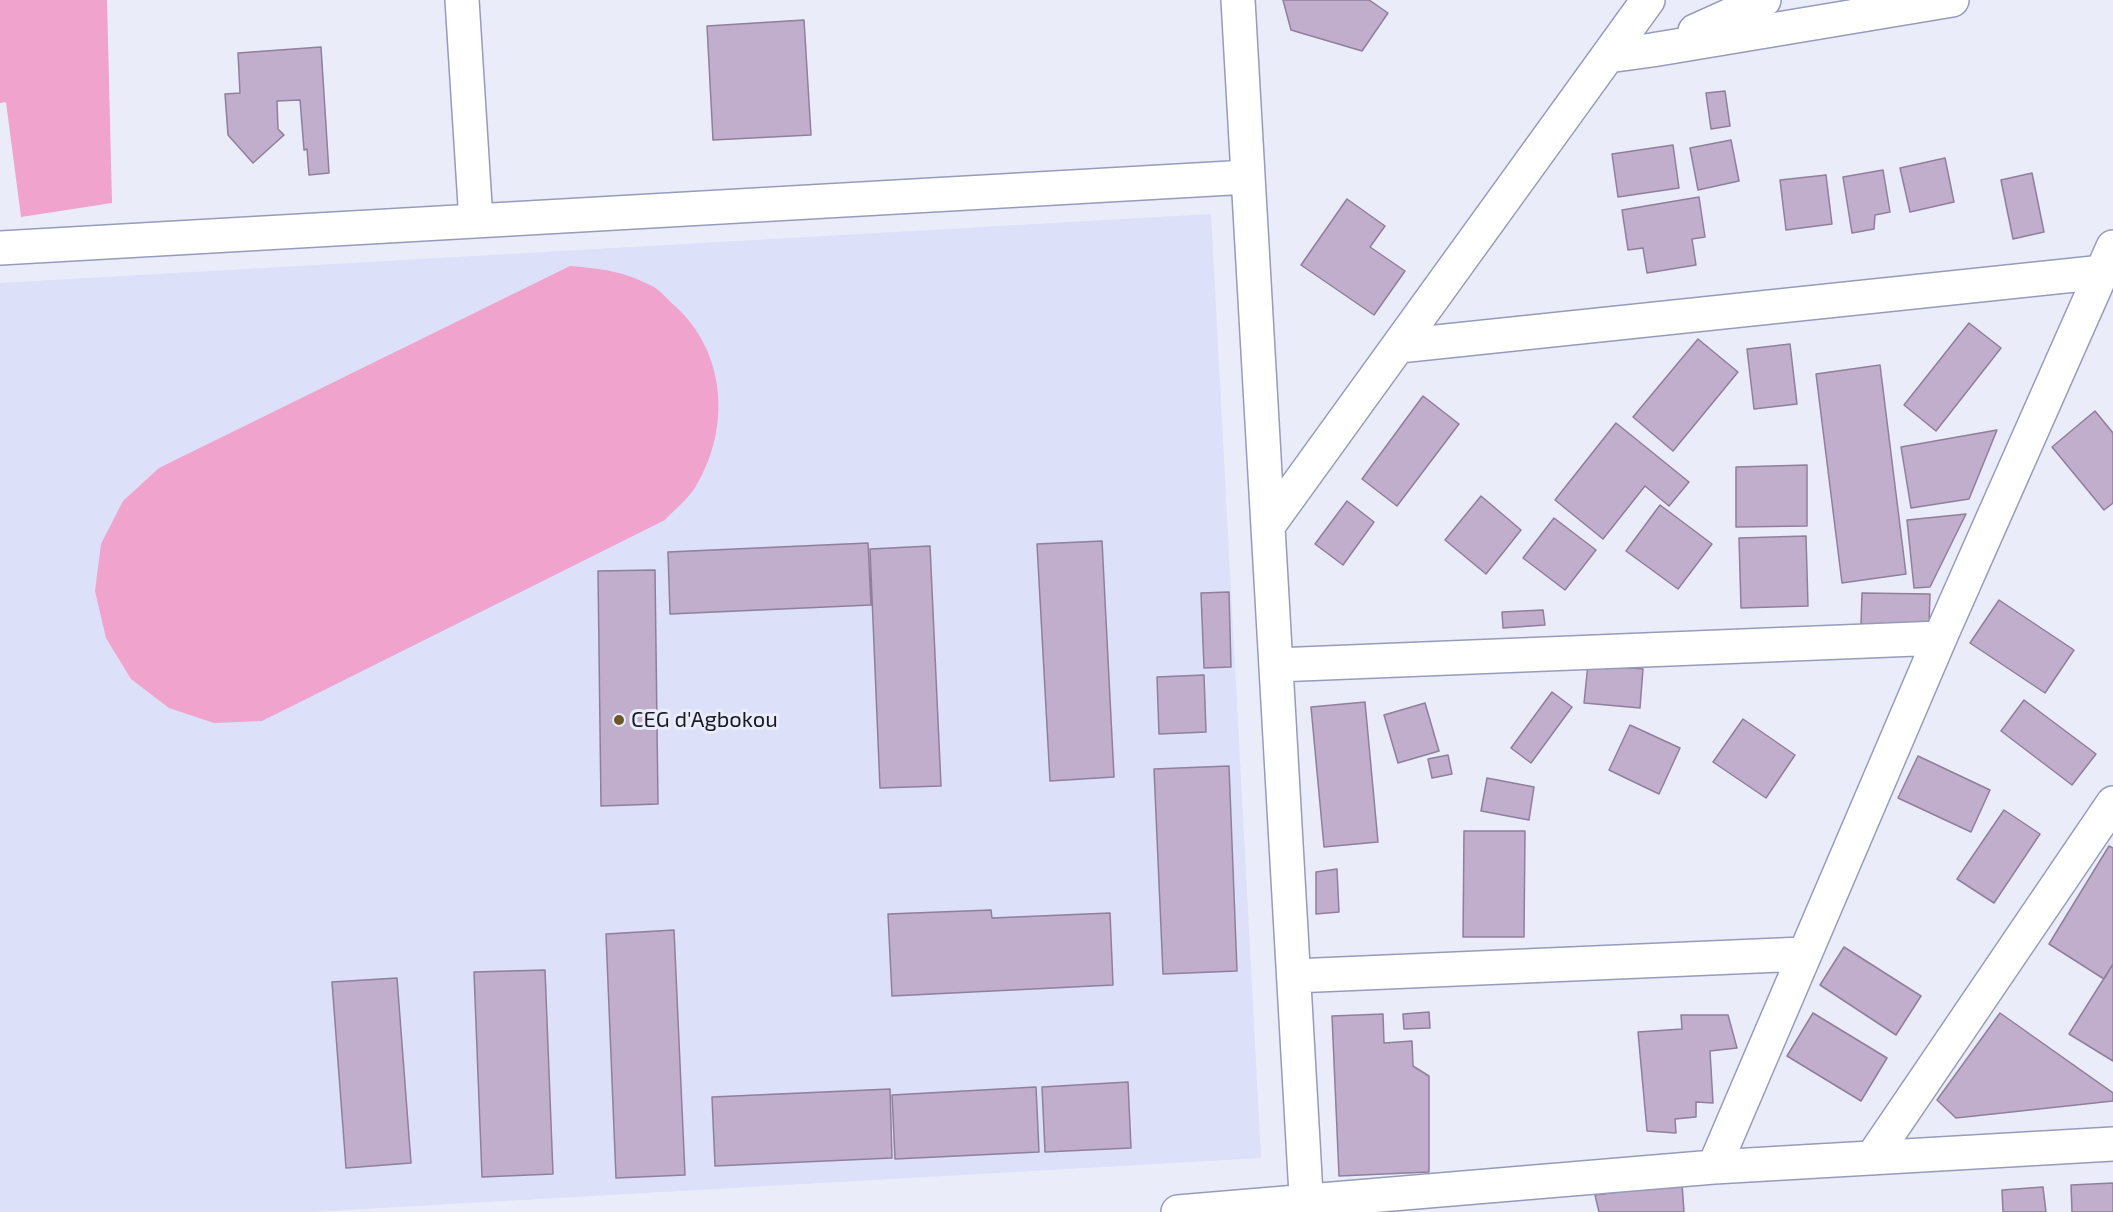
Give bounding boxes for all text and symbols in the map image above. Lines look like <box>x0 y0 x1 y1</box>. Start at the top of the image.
place label: CEG d'Agbokou <box>631 707 778 733</box>
marker: CEG d'Agbokou <box>612 713 626 727</box>

